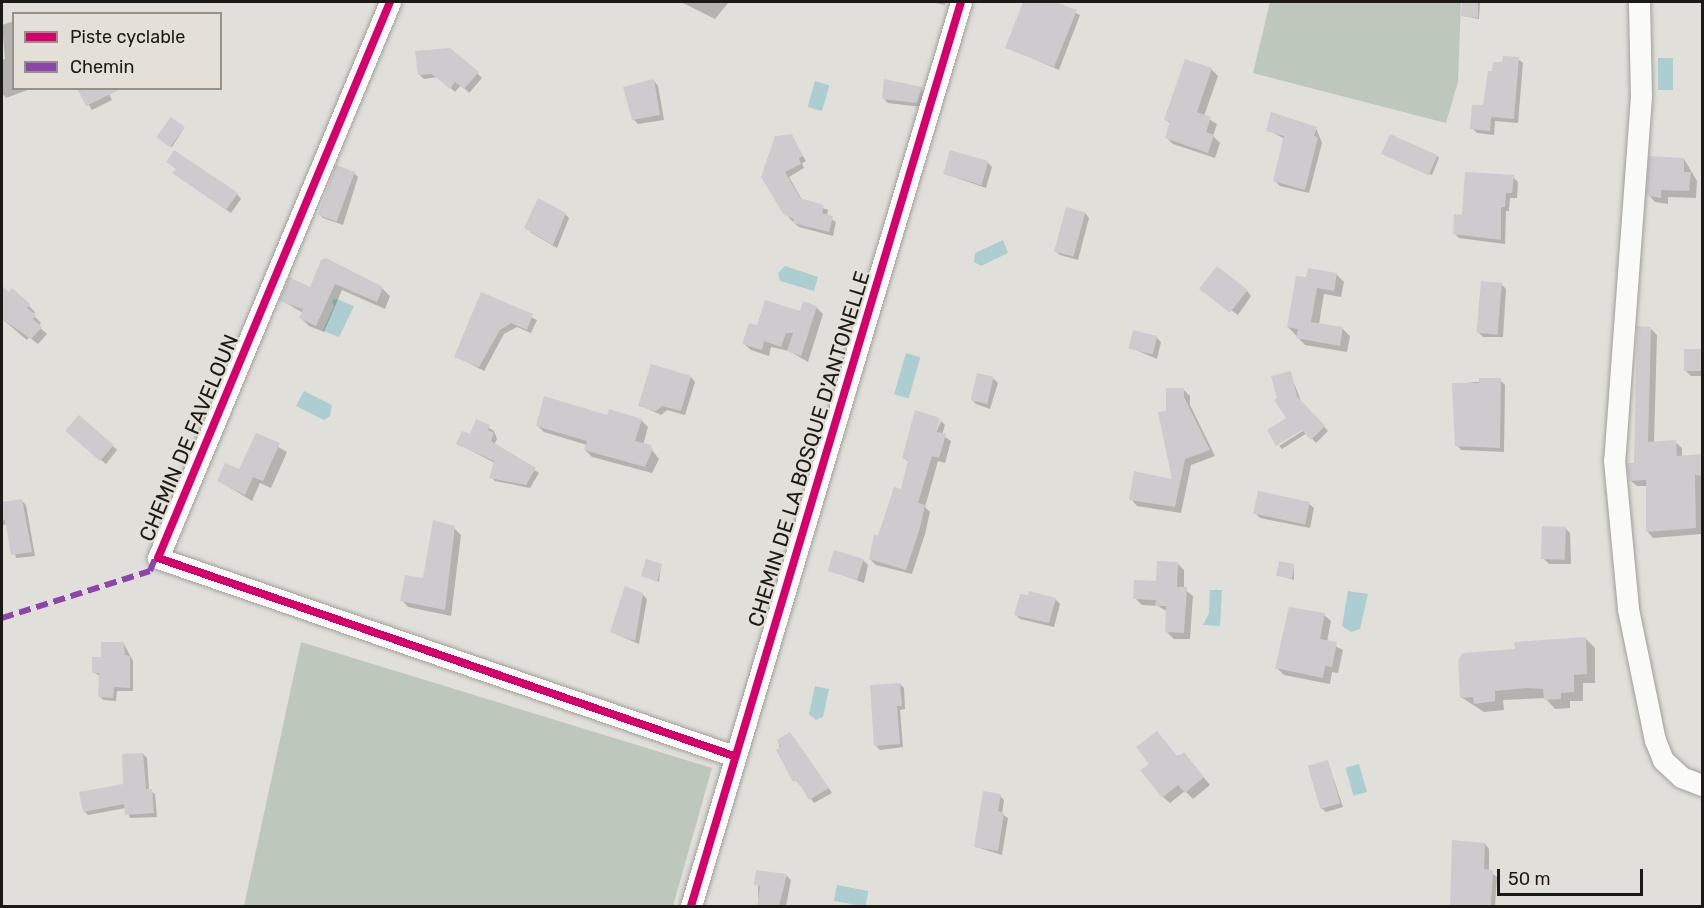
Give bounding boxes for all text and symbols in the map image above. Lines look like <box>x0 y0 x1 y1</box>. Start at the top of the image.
legend <box>12 12 222 90</box>
text: Piste cyclable <box>70 26 185 48</box>
text: Chemin <box>70 56 134 78</box>
street label: CHEMIN DE LA BOSQUE D'ANTONELLE <box>743 268 875 630</box>
street label: CHEMIN DE FAVELOUN <box>134 331 244 545</box>
scale bar <box>1500 857 1646 895</box>
text: 50 m <box>1508 868 1551 890</box>

